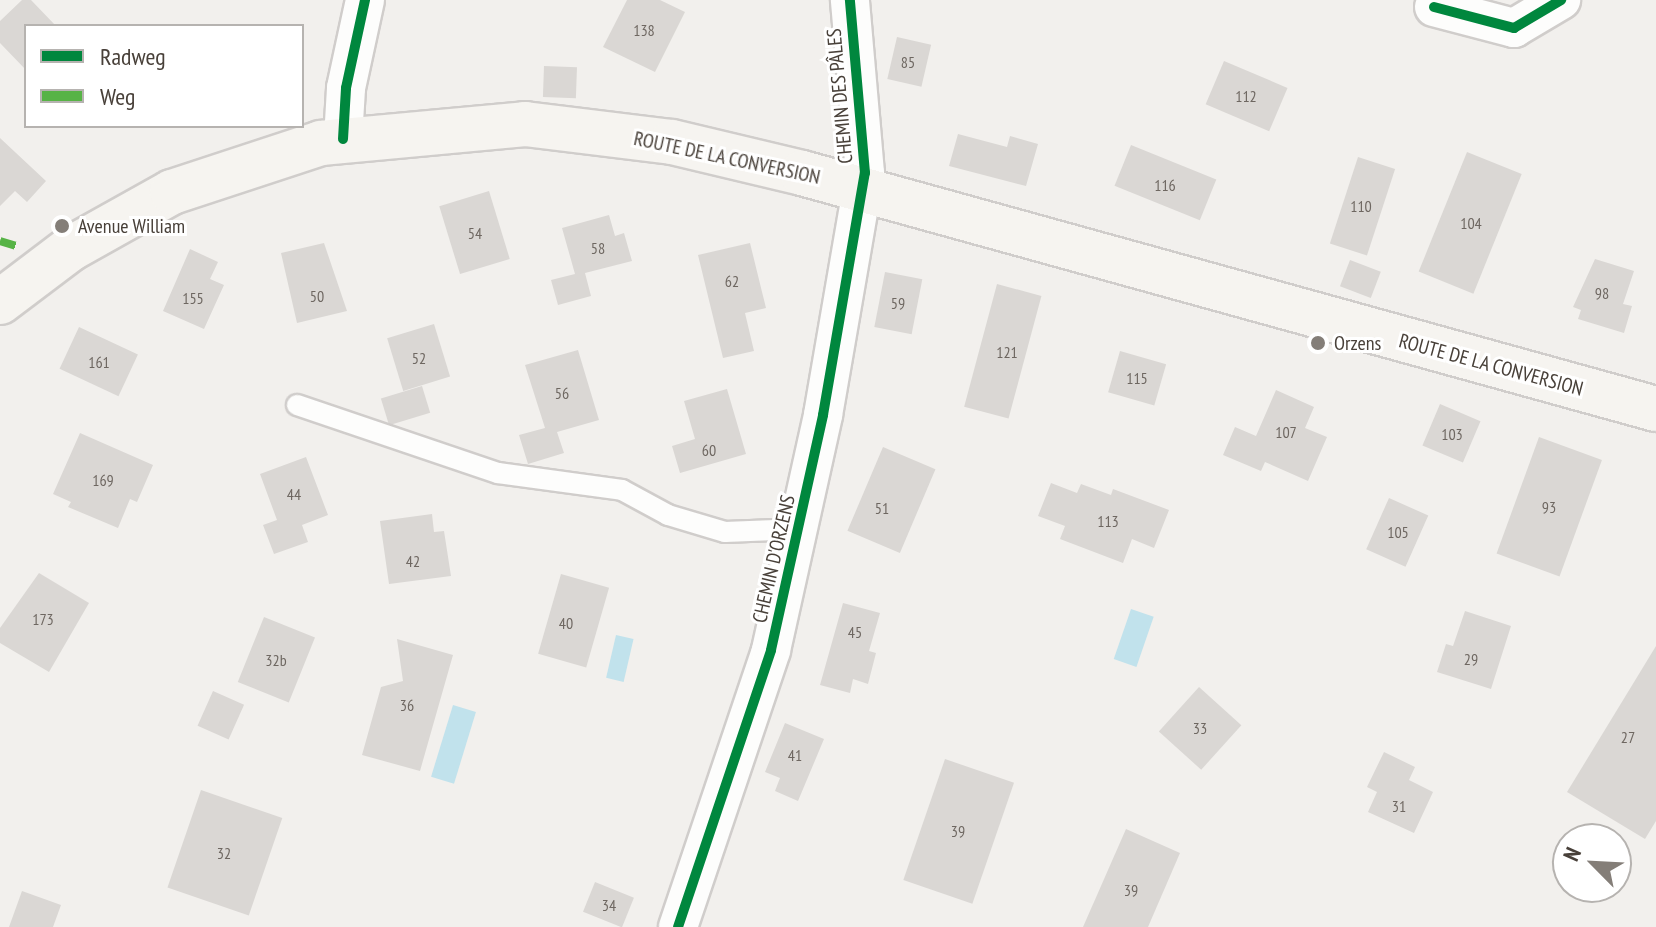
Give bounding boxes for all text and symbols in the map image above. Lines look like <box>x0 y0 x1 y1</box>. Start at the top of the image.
house number: 138 <box>633 20 655 40</box>
legend <box>24 24 304 128</box>
street label: CHEMIN DES PÂLES <box>822 27 858 165</box>
text: Radweg <box>100 41 166 72</box>
house number: 85 <box>901 52 915 72</box>
text: Weg <box>100 81 135 112</box>
house number: 112 <box>1235 86 1257 106</box>
street label: ROUTE DE LA CONVERSION <box>631 126 823 190</box>
house number: 116 <box>1154 175 1176 195</box>
house number: 110 <box>1350 196 1372 216</box>
house number: 104 <box>1460 213 1482 233</box>
place label: Avenue William <box>78 214 185 238</box>
marker: Avenue William <box>53 217 71 235</box>
house number: 54 <box>468 223 482 243</box>
house number: 58 <box>591 238 605 258</box>
house number: 62 <box>725 271 739 291</box>
house number: 98 <box>1595 283 1609 303</box>
house number: 50 <box>310 286 324 306</box>
house number: 155 <box>182 288 204 308</box>
house number: 59 <box>891 293 905 313</box>
street label: ROUTE DE LA CONVERSION <box>1396 329 1586 401</box>
place label: Orzens <box>1334 331 1381 355</box>
marker: Orzens <box>1309 334 1327 352</box>
house number: 121 <box>996 342 1018 362</box>
house number: 52 <box>412 348 426 368</box>
house number: 161 <box>88 352 110 372</box>
house number: 115 <box>1126 368 1148 388</box>
house number: 56 <box>555 383 569 403</box>
house number: 107 <box>1275 422 1297 442</box>
house number: 103 <box>1441 424 1463 444</box>
house number: 60 <box>702 440 716 460</box>
house number: 169 <box>92 470 114 490</box>
house number: 44 <box>287 484 301 504</box>
street label: CHEMIN D'ORZENS <box>748 493 800 625</box>
house number: 93 <box>1542 497 1556 517</box>
house number: 51 <box>875 498 889 518</box>
house number: 113 <box>1097 511 1119 531</box>
house number: 105 <box>1387 522 1409 542</box>
house number: 42 <box>406 551 420 571</box>
house number: 173 <box>32 609 54 629</box>
house number: 40 <box>559 613 573 633</box>
house number: 45 <box>848 622 862 642</box>
house number: 29 <box>1464 649 1478 669</box>
house number: 32b <box>265 650 287 670</box>
house number: 36 <box>400 695 414 715</box>
house number: 33 <box>1193 718 1207 738</box>
house number: 27 <box>1621 727 1635 747</box>
house number: 41 <box>788 745 802 765</box>
house number: 31 <box>1392 796 1406 816</box>
house number: 39 <box>951 821 965 841</box>
north arrow <box>1552 823 1632 903</box>
house number: 32 <box>217 843 231 863</box>
text: N <box>1557 843 1587 865</box>
house number: 39 <box>1124 880 1138 900</box>
house number: 34 <box>602 895 616 915</box>

